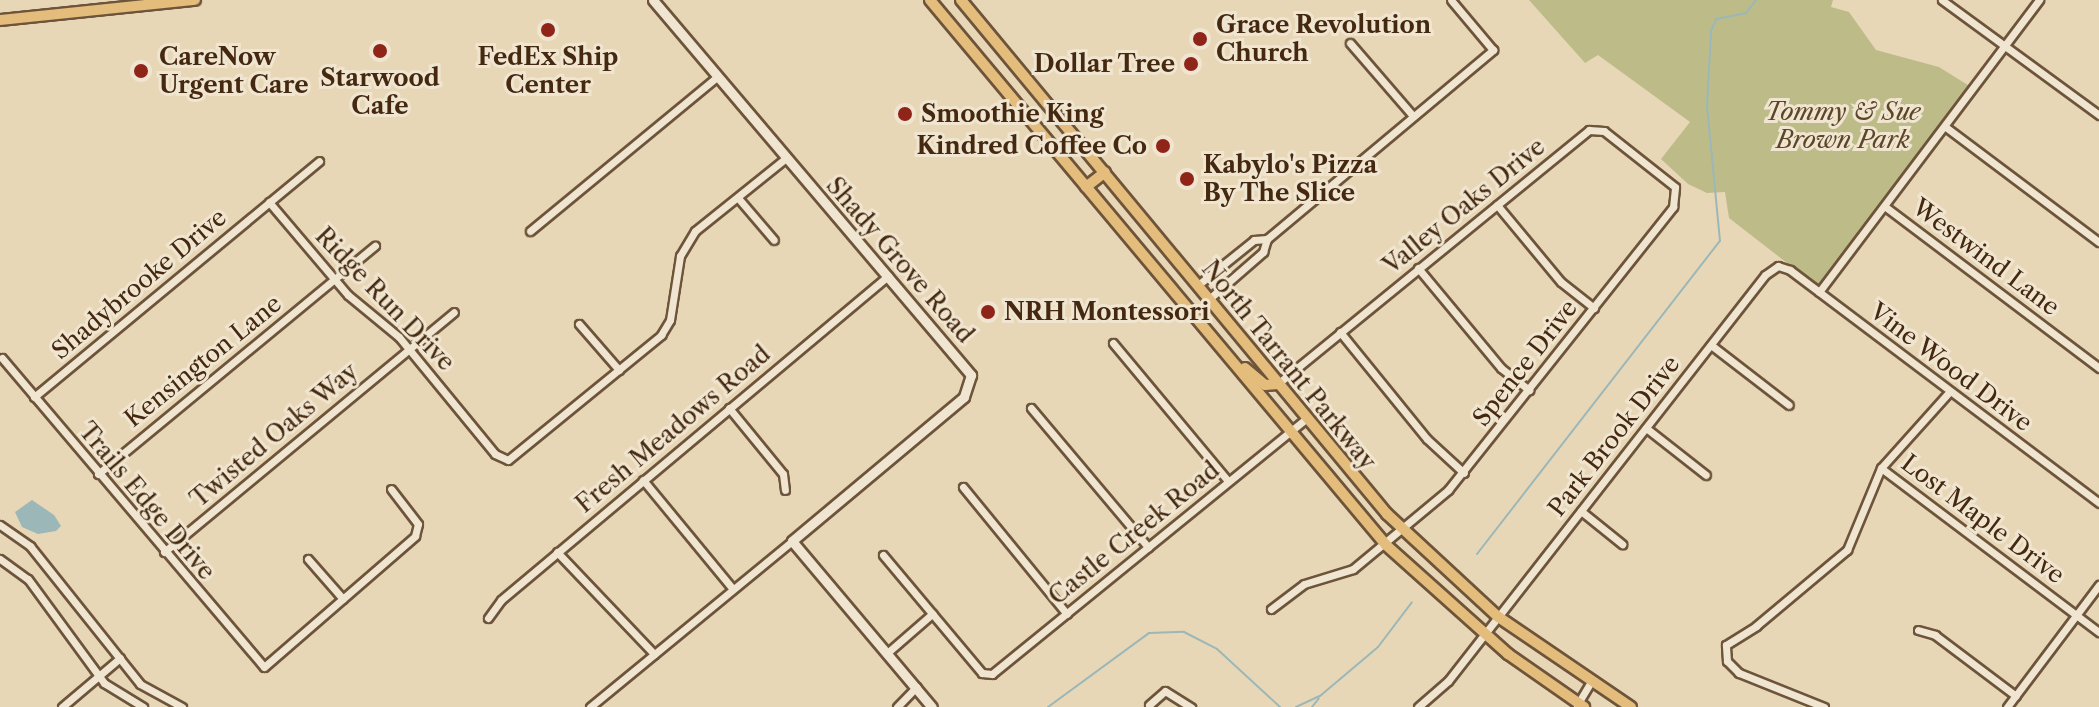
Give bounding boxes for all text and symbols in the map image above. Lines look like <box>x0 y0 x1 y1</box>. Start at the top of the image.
place label: Grace Revolution Church <box>1216 11 1431 67</box>
marker: FedEx Ship Center <box>539 21 557 39</box>
marker: Grace Revolution Church <box>1191 30 1209 48</box>
marker: Starwood Cafe <box>371 42 389 60</box>
place label: CareNow Urgent Care <box>159 43 309 99</box>
place label: FedEx Ship Center <box>477 43 619 99</box>
place label: Dollar Tree <box>1033 50 1175 78</box>
marker: Dollar Tree <box>1182 55 1200 73</box>
marker: CareNow Urgent Care <box>130 60 152 82</box>
place label: Starwood Cafe <box>320 64 440 120</box>
park label: Tommy & Sue Brown Park <box>1765 98 1921 154</box>
place label: Smoothie King <box>921 100 1104 128</box>
marker: Smoothie King <box>896 105 914 123</box>
place label: Kindred Coffee Co <box>917 132 1147 160</box>
street label: Valley Oaks Drive <box>1377 132 1551 280</box>
marker: Kindred Coffee Co <box>1154 137 1172 155</box>
place label: Kabylo's Pizza By The Slice <box>1203 151 1377 207</box>
marker: Kabylo's Pizza By The Slice <box>1178 170 1196 188</box>
street label: Shady Grove Road <box>820 171 980 349</box>
street label: Westwind Lane <box>1907 192 2065 322</box>
street label: Shadybrooke Drive <box>46 203 232 365</box>
street label: Ridge Run Drive <box>309 221 461 377</box>
street label: North Tarrant Parkway <box>1196 254 1382 476</box>
street label: Kensington Lane <box>119 289 287 433</box>
street label: Spence Drive <box>1467 294 1583 432</box>
street label: Vine Wood Drive <box>1864 296 2038 438</box>
place label: NRH Montessori <box>1004 298 1210 326</box>
marker: NRH Montessori <box>979 303 997 321</box>
street label: Fresh Meadows Road <box>570 339 776 519</box>
street label: Park Brook Drive <box>1542 349 1686 523</box>
street label: Twisted Oaks Way <box>184 356 364 514</box>
street label: Trails Edge Drive <box>73 417 221 585</box>
street label: Lost Maple Drive <box>1896 448 2070 590</box>
street label: Castle Creek Road <box>1043 455 1225 611</box>

